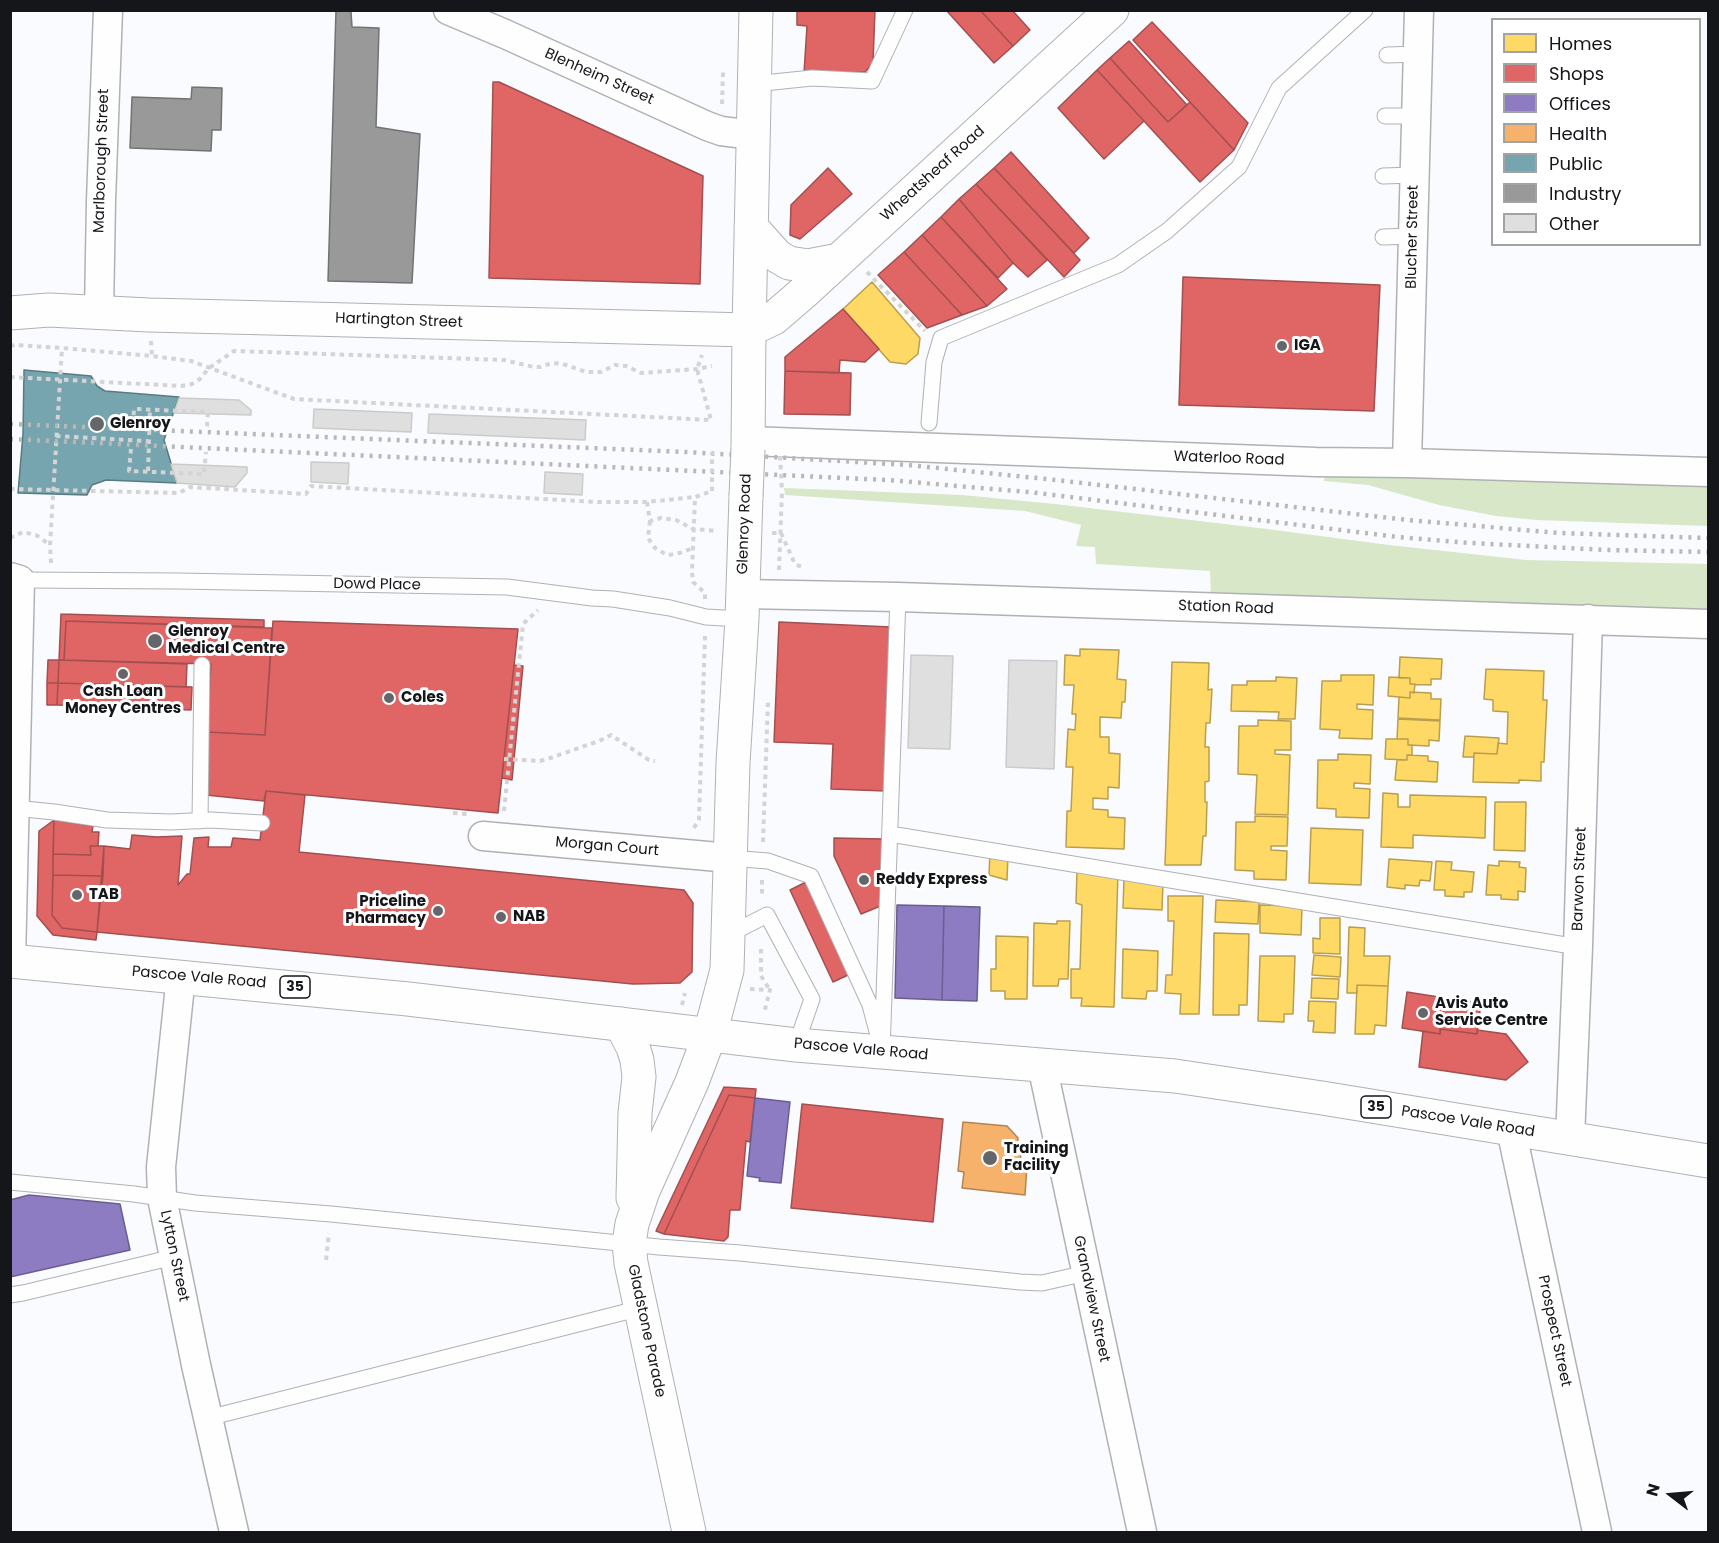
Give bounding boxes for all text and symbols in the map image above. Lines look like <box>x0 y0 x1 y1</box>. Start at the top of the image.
legend <box>1491 18 1701 246</box>
text: Homes <box>1549 31 1612 56</box>
street label: Blenheim Street <box>542 45 656 109</box>
text: Shops <box>1549 61 1604 86</box>
street label: Marlborough Street <box>90 88 114 234</box>
text: Offices <box>1549 91 1611 116</box>
text: Health <box>1549 121 1607 146</box>
street label: Wheatsheaf Road <box>877 122 989 226</box>
text: Public <box>1549 151 1603 176</box>
text: Industry <box>1549 181 1621 206</box>
street label: Blucher Street <box>1403 185 1423 289</box>
text: Other <box>1549 211 1599 236</box>
street label: Hartington Street <box>335 310 463 332</box>
place label: IGA <box>1294 337 1321 355</box>
marker: IGA <box>1275 339 1289 353</box>
marker: Glenroy <box>88 415 106 433</box>
place label: Glenroy <box>110 415 171 433</box>
street label: Waterloo Road <box>1173 448 1285 470</box>
street label: Glenroy Road <box>734 473 756 575</box>
street label: Dowd Place <box>333 575 421 595</box>
street label: Station Road <box>1178 597 1274 619</box>
place label: Glenroy Medical Centre <box>168 623 285 658</box>
marker: Glenroy Medical Centre <box>146 632 164 650</box>
marker: Cash Loan Money Centres <box>116 667 130 681</box>
place label: Cash Loan Money Centres <box>65 683 181 718</box>
place label: Coles <box>401 689 444 707</box>
marker: Coles <box>382 691 396 705</box>
street label: Barwon Street <box>1569 827 1591 931</box>
street label: Morgan Court <box>554 834 660 860</box>
place label: Reddy Express <box>876 871 988 889</box>
marker: Reddy Express <box>857 873 871 887</box>
place label: TAB <box>89 886 119 904</box>
marker: TAB <box>70 888 84 902</box>
place label: Priceline Pharmacy <box>345 893 426 928</box>
marker: Priceline Pharmacy <box>431 904 445 918</box>
place label: NAB <box>513 908 545 926</box>
marker: NAB <box>494 910 508 924</box>
street label: Pascoe Vale Road <box>131 963 267 993</box>
road number: 35 <box>280 976 310 998</box>
place label: Avis Auto Service Centre <box>1435 995 1548 1030</box>
marker: Avis Auto Service Centre <box>1416 1006 1430 1020</box>
street label: Pascoe Vale Road <box>793 1035 929 1065</box>
road number: 35 <box>1361 1096 1391 1118</box>
street label: Pascoe Vale Road <box>1400 1103 1536 1141</box>
place label: Training Facility <box>1004 1140 1069 1175</box>
marker: Training Facility <box>981 1149 999 1167</box>
street label: Lytton Street <box>156 1209 192 1303</box>
street label: Grandview Street <box>1069 1234 1113 1364</box>
street label: Gladstone Parade <box>623 1263 669 1399</box>
street label: Prospect Street <box>1533 1274 1575 1388</box>
north arrow <box>1641 1465 1701 1525</box>
text: N <box>1640 1481 1666 1499</box>

